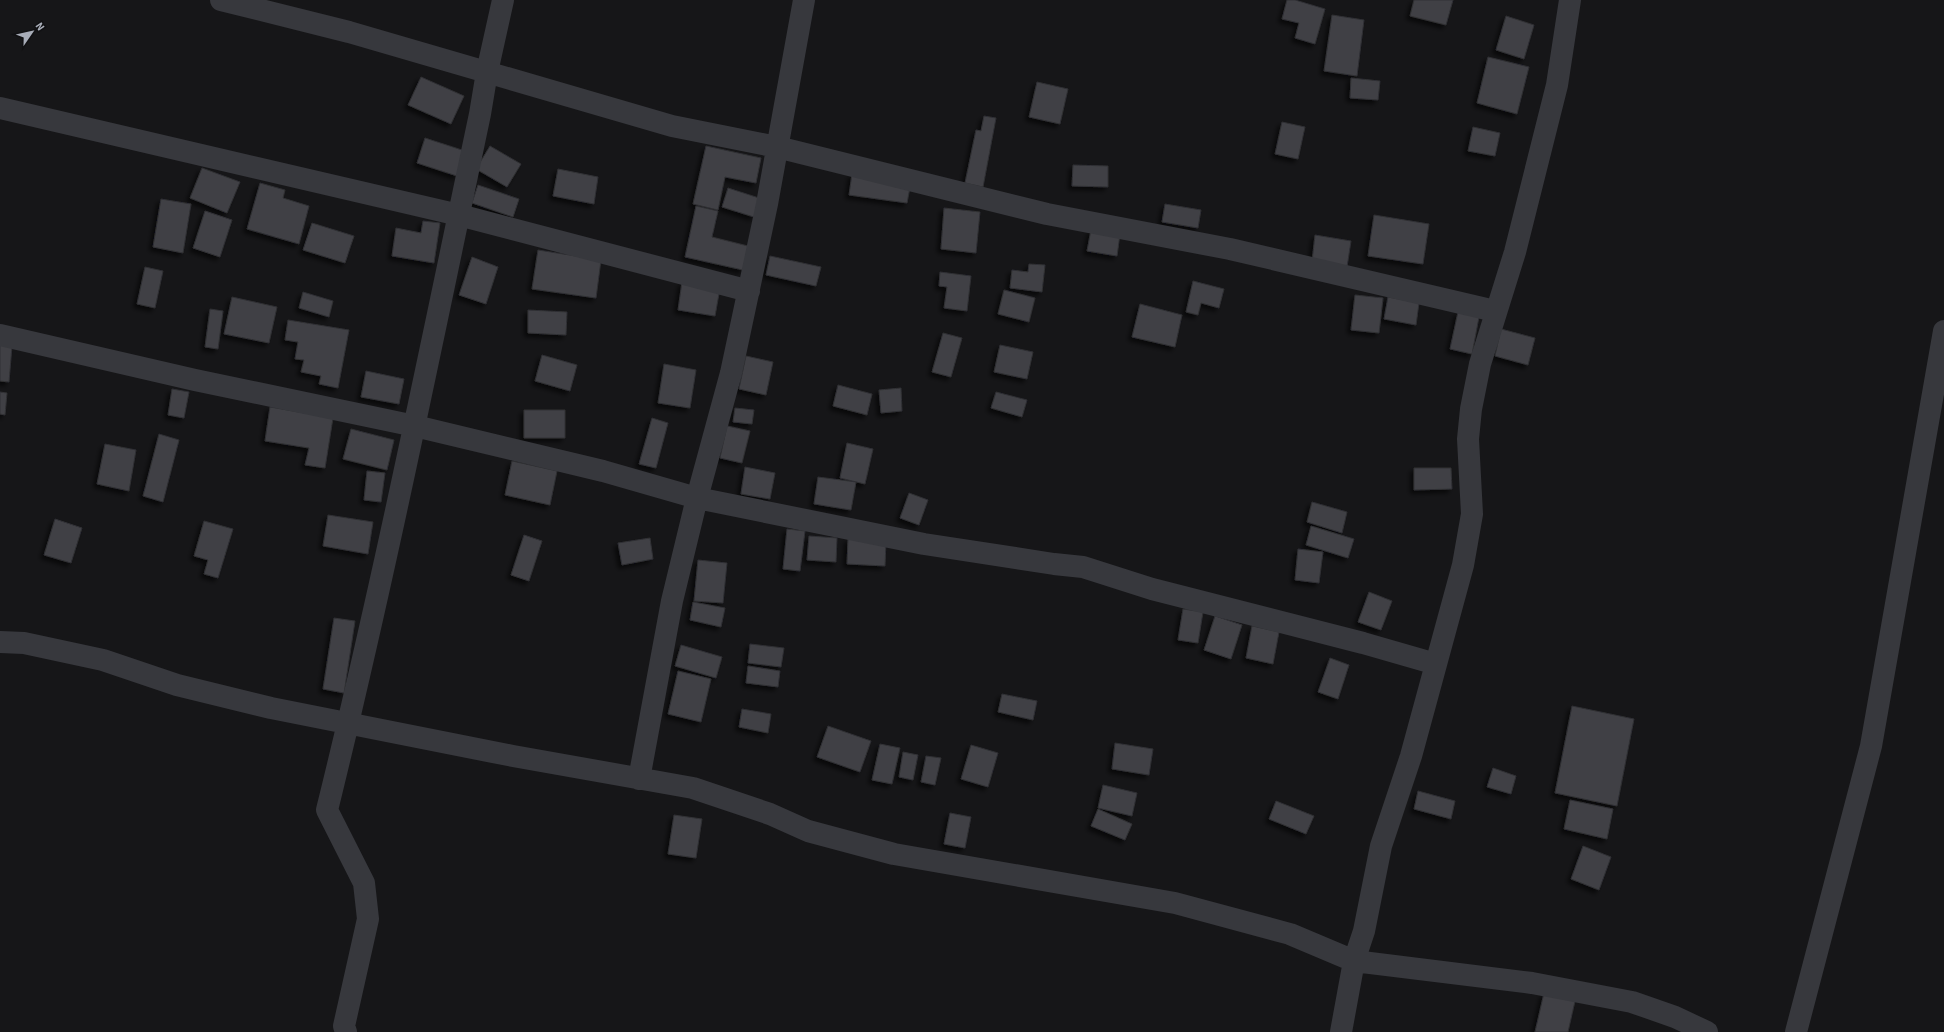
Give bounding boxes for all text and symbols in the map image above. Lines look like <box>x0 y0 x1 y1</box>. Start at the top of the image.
north arrow <box>12 12 52 52</box>
text: N <box>32 19 48 34</box>

